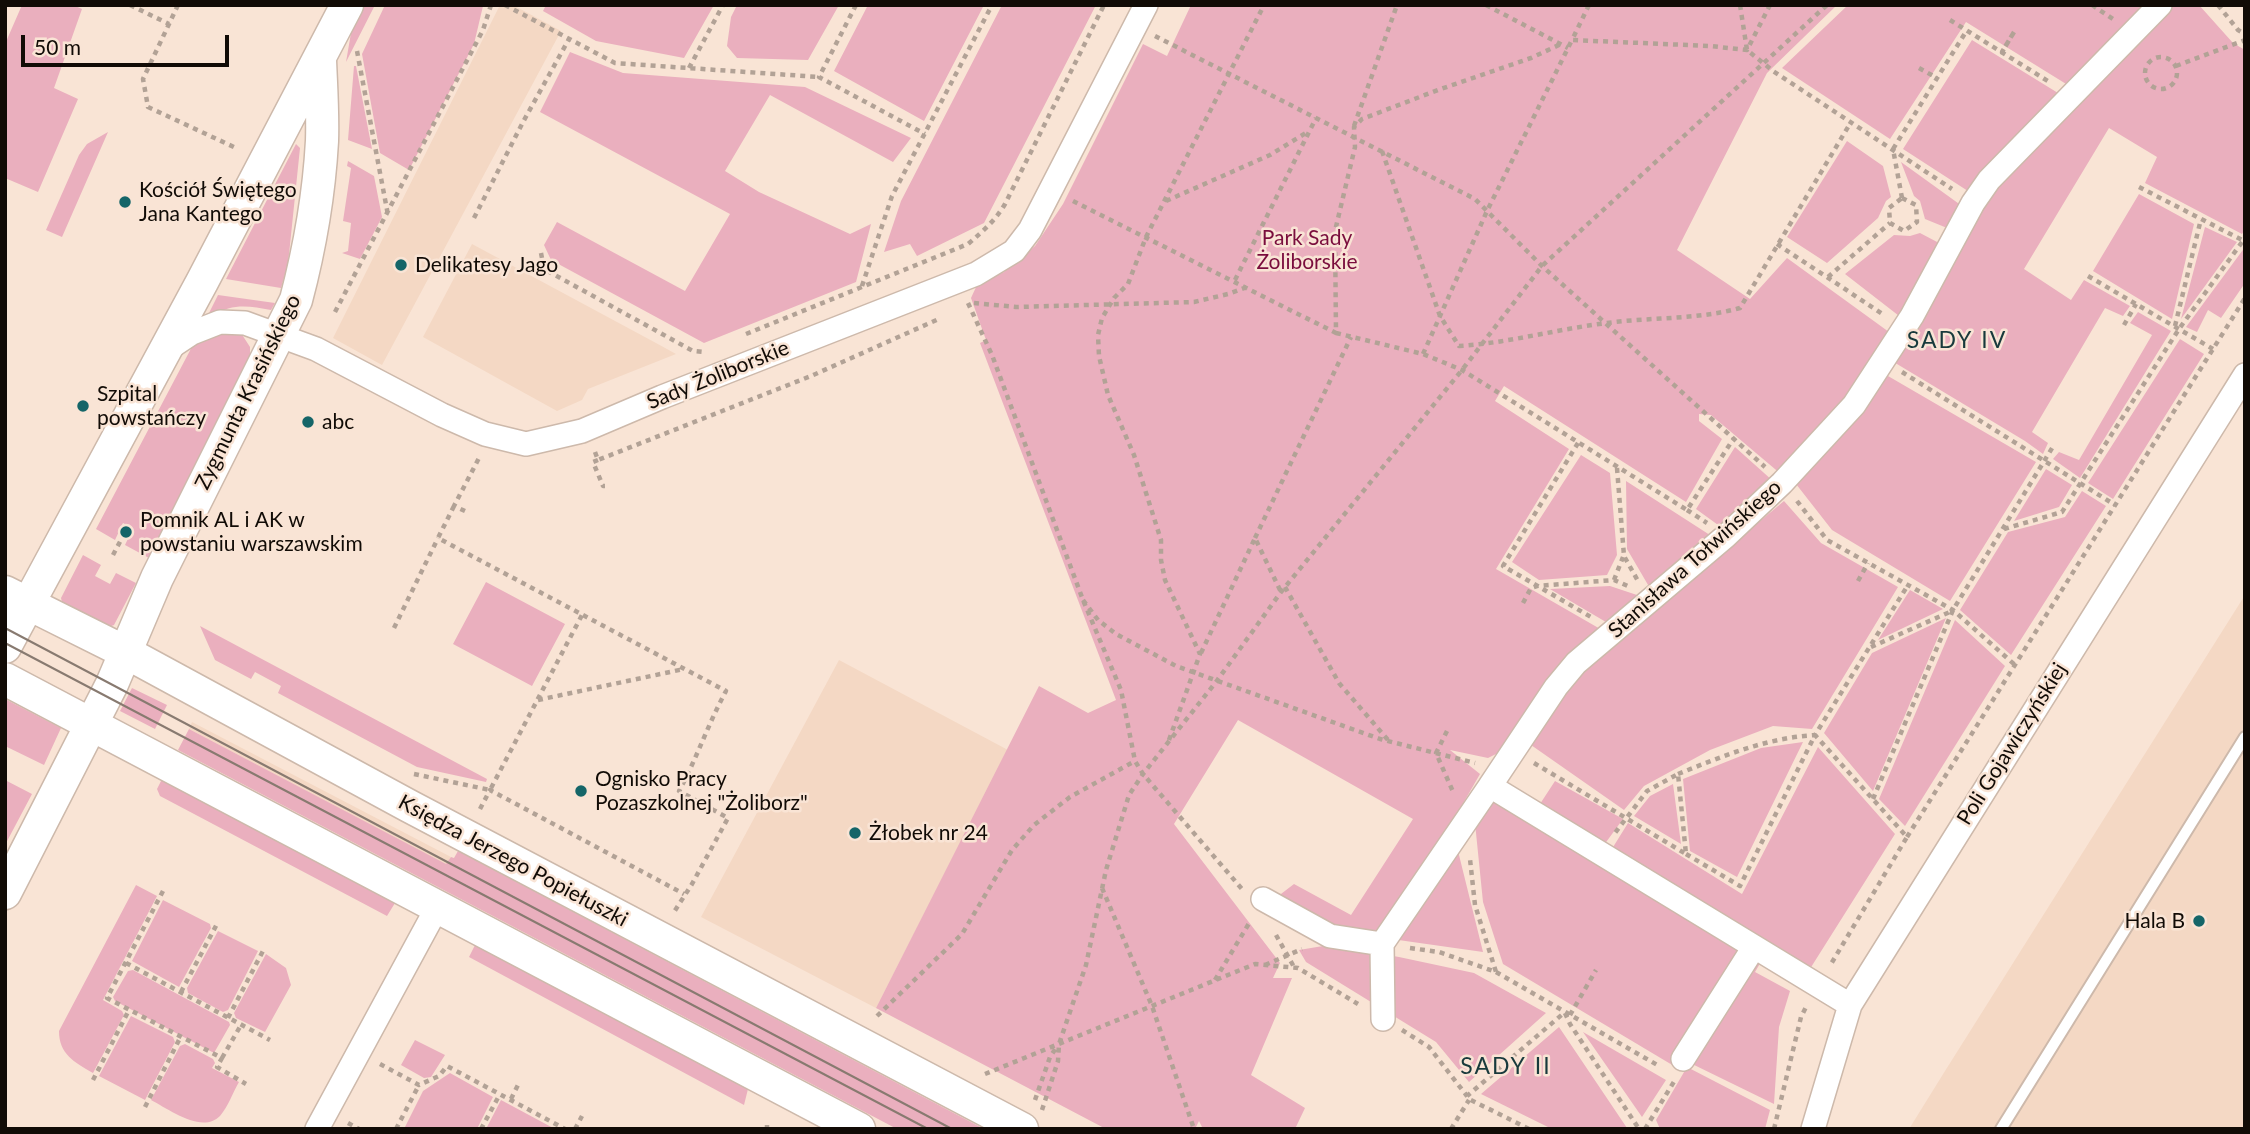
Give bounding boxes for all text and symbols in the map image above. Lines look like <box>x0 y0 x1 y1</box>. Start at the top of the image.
scale bar <box>24 21 233 65</box>
text: 50 m <box>34 34 81 59</box>
place label: Kościół Świętego Jana Kantego <box>139 177 297 227</box>
marker: Kościół Świętego Jana Kantego <box>117 194 133 210</box>
park label: Park Sady Żoliborskie <box>1256 225 1358 275</box>
place label: Delikatesy Jago <box>415 252 558 278</box>
marker: Delikatesy Jago <box>393 257 409 273</box>
street label: Zygmunta Krasińskiego <box>190 290 306 494</box>
district label: SADY IV <box>1908 327 2006 355</box>
street label: Sady Żoliborskie <box>643 335 793 415</box>
place label: Szpital powstańczy <box>97 381 206 431</box>
marker: Szpital powstańczy <box>75 398 91 414</box>
place label: abc <box>322 409 354 435</box>
marker: abc <box>300 414 316 430</box>
street label: Stanisława Tołwińskiego <box>1603 475 1787 643</box>
place label: Pomnik AL i AK w powstaniu warszawskim <box>140 507 363 557</box>
marker: Pomnik AL i AK w powstaniu warszawskim <box>118 524 134 540</box>
street label: Poli Gojawiczyńskiej <box>1952 658 2072 830</box>
place label: Ognisko Pracy Pozaszkolnej "Żoliborz" <box>595 766 808 816</box>
marker: Ognisko Pracy Pozaszkolnej "Żoliborz" <box>573 783 589 799</box>
street label: Księdza Jerzego Popiełuszki <box>394 790 632 932</box>
place label: Żłobek nr 24 <box>869 820 988 846</box>
marker: Żłobek nr 24 <box>847 825 863 841</box>
place label: Hala B <box>2124 908 2185 934</box>
marker: Hala B <box>2191 913 2207 929</box>
district label: SADY II <box>1461 1053 1551 1081</box>

